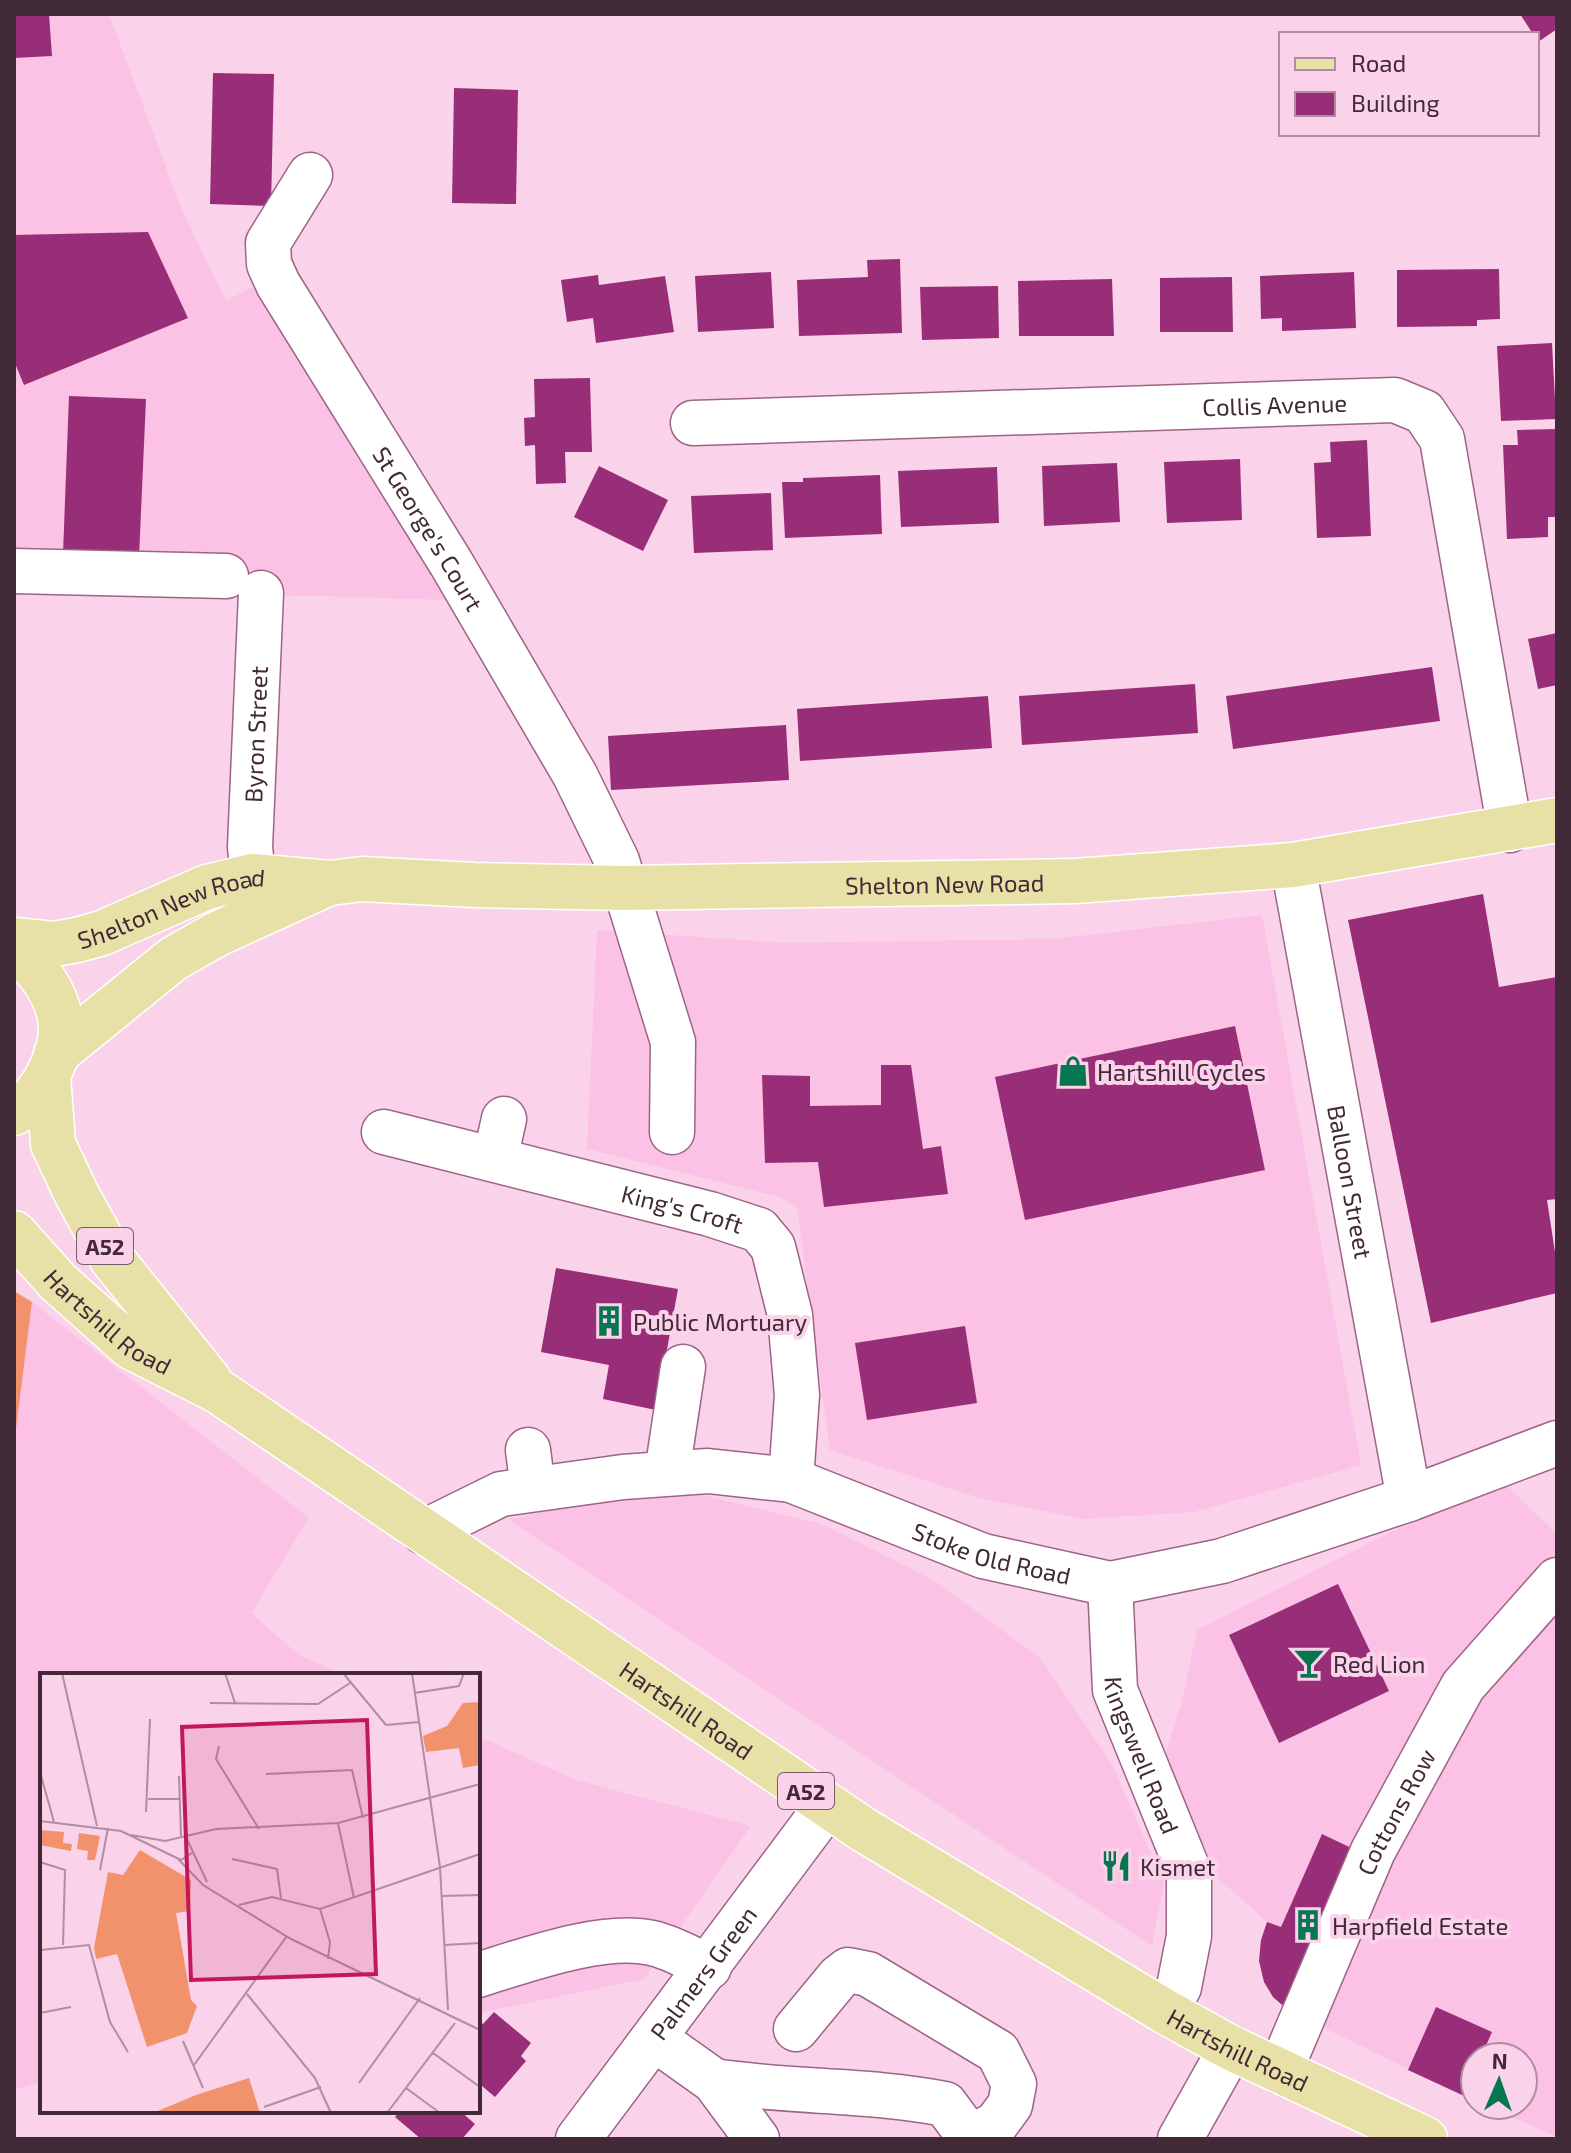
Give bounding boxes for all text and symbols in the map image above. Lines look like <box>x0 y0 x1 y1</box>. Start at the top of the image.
legend <box>1279 32 1539 136</box>
text: Road <box>1351 48 1406 77</box>
text: Building <box>1351 88 1440 117</box>
street label: Collis Avenue <box>1202 387 1348 421</box>
street label: St George's Court <box>368 441 490 616</box>
street label: Byron Street <box>237 665 272 803</box>
street label: Shelton New Road <box>74 861 266 954</box>
street label: Shelton New Road <box>845 867 1045 899</box>
shop icon: Hartshill Cycles <box>1056 1054 1090 1088</box>
place label: Hartshill Cycles <box>1097 1057 1266 1086</box>
street label: Balloon Street <box>1323 1103 1379 1261</box>
street label: King's Croft <box>619 1178 747 1238</box>
road number: A52 <box>77 1228 133 1264</box>
street label: Hartshill Road <box>38 1263 176 1380</box>
building icon: Public Mortuary <box>592 1304 626 1338</box>
place label: Public Mortuary <box>633 1307 808 1336</box>
street label: Stoke Old Road <box>909 1515 1074 1589</box>
bar icon: Red Lion <box>1292 1646 1326 1680</box>
place label: Red Lion <box>1333 1649 1426 1678</box>
street label: Hartshill Road <box>615 1654 759 1765</box>
inset map <box>40 1673 480 2113</box>
street label: Kingswell Road <box>1100 1676 1186 1837</box>
street label: Cottons Row <box>1350 1743 1441 1879</box>
road number: A52 <box>778 1773 834 1809</box>
restaurant icon: Kismet <box>1099 1849 1133 1883</box>
place label: Kismet <box>1140 1852 1215 1881</box>
street label: Palmers Green <box>643 1900 762 2045</box>
building icon: Harpfield Estate <box>1291 1908 1325 1942</box>
place label: Harpfield Estate <box>1332 1911 1508 1940</box>
street label: Hartshill Road <box>1162 2001 1313 2097</box>
north arrow <box>1459 2041 1539 2121</box>
text: N <box>1491 2047 1508 2073</box>

